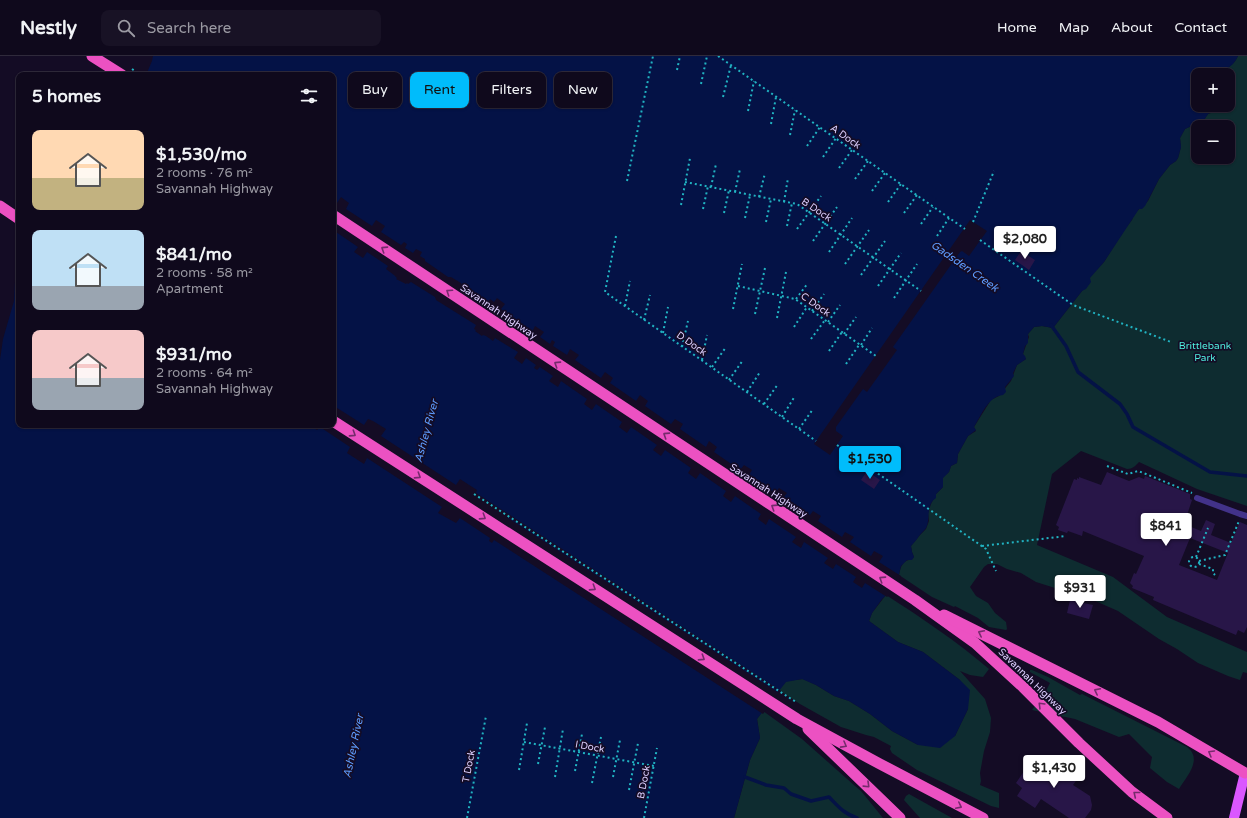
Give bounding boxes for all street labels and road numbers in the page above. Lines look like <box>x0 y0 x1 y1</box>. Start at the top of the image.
street label: A Dock <box>828 122 863 152</box>
street label: B Dock <box>799 195 834 225</box>
street label: Savannah Highway <box>458 282 540 342</box>
street label: C Dock <box>798 290 833 320</box>
street label: D Dock <box>674 329 709 359</box>
street label: Savannah Highway <box>727 461 810 521</box>
street label: Savannah Highway <box>996 646 1069 718</box>
street label: I Dock <box>574 739 606 756</box>
street label: T Dock <box>460 748 478 783</box>
street label: B Dock <box>635 764 653 800</box>

